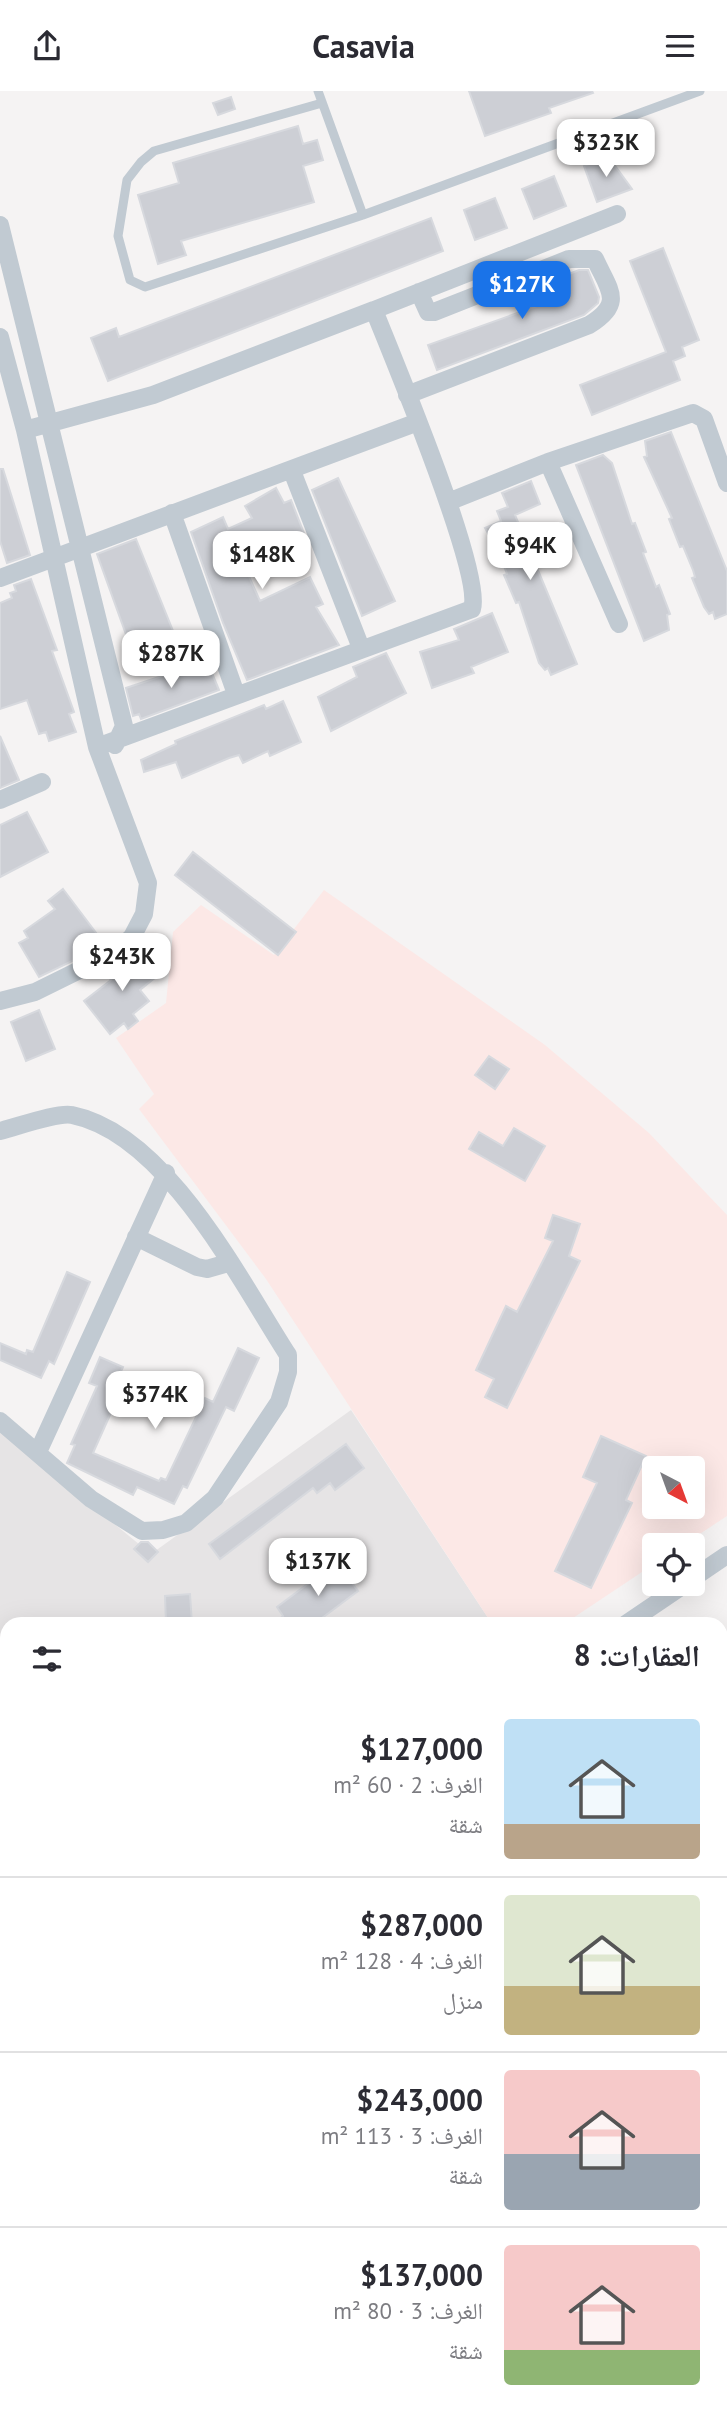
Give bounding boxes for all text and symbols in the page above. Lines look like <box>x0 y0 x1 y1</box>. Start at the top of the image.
text: Casavia <box>312 25 415 67</box>
icon: share <box>28 27 66 65</box>
icon: menu <box>661 27 699 65</box>
pin: $323K <box>557 119 655 179</box>
text: $323K <box>573 127 639 156</box>
pin: $127K <box>473 261 571 321</box>
text: $127K <box>489 269 555 298</box>
pin: $94K <box>489 523 571 582</box>
text: $94K <box>503 530 557 559</box>
pin: $148K <box>213 531 311 591</box>
text: $148K <box>229 539 295 568</box>
pin: $287K <box>122 631 220 690</box>
text: $287K <box>138 638 204 667</box>
pin: $243K <box>73 933 171 993</box>
text: $243K <box>89 941 155 970</box>
pin: $374K <box>106 1371 204 1431</box>
text: $374K <box>122 1379 188 1408</box>
north arrow <box>642 1456 705 1519</box>
map controls <box>642 1456 705 1596</box>
button: locate <box>642 1533 705 1596</box>
pin: $137K <box>269 1539 367 1598</box>
text: $137K <box>285 1546 351 1575</box>
text: العقارات: 8 <box>574 1635 700 1674</box>
icon: filters <box>28 1640 66 1678</box>
text: $127,000 <box>360 1729 483 1768</box>
icon: home <box>560 1747 644 1831</box>
text: الغرف: 2 · 60 m² <box>333 1770 483 1799</box>
text: شقة <box>449 1810 483 1839</box>
text: $287,000 <box>360 1905 483 1944</box>
icon: home <box>560 1923 644 2007</box>
text: الغرف: 4 · 128 m² <box>321 1946 483 1975</box>
text: منزل <box>443 1986 483 2015</box>
text: $243,000 <box>356 2080 483 2119</box>
icon: home <box>560 2098 644 2182</box>
text: الغرف: 3 · 113 m² <box>321 2121 483 2150</box>
text: شقة <box>449 2161 483 2190</box>
text: $137,000 <box>360 2255 483 2294</box>
icon: home <box>560 2273 644 2357</box>
text: الغرف: 3 · 80 m² <box>333 2296 483 2325</box>
text: شقة <box>449 2336 483 2365</box>

